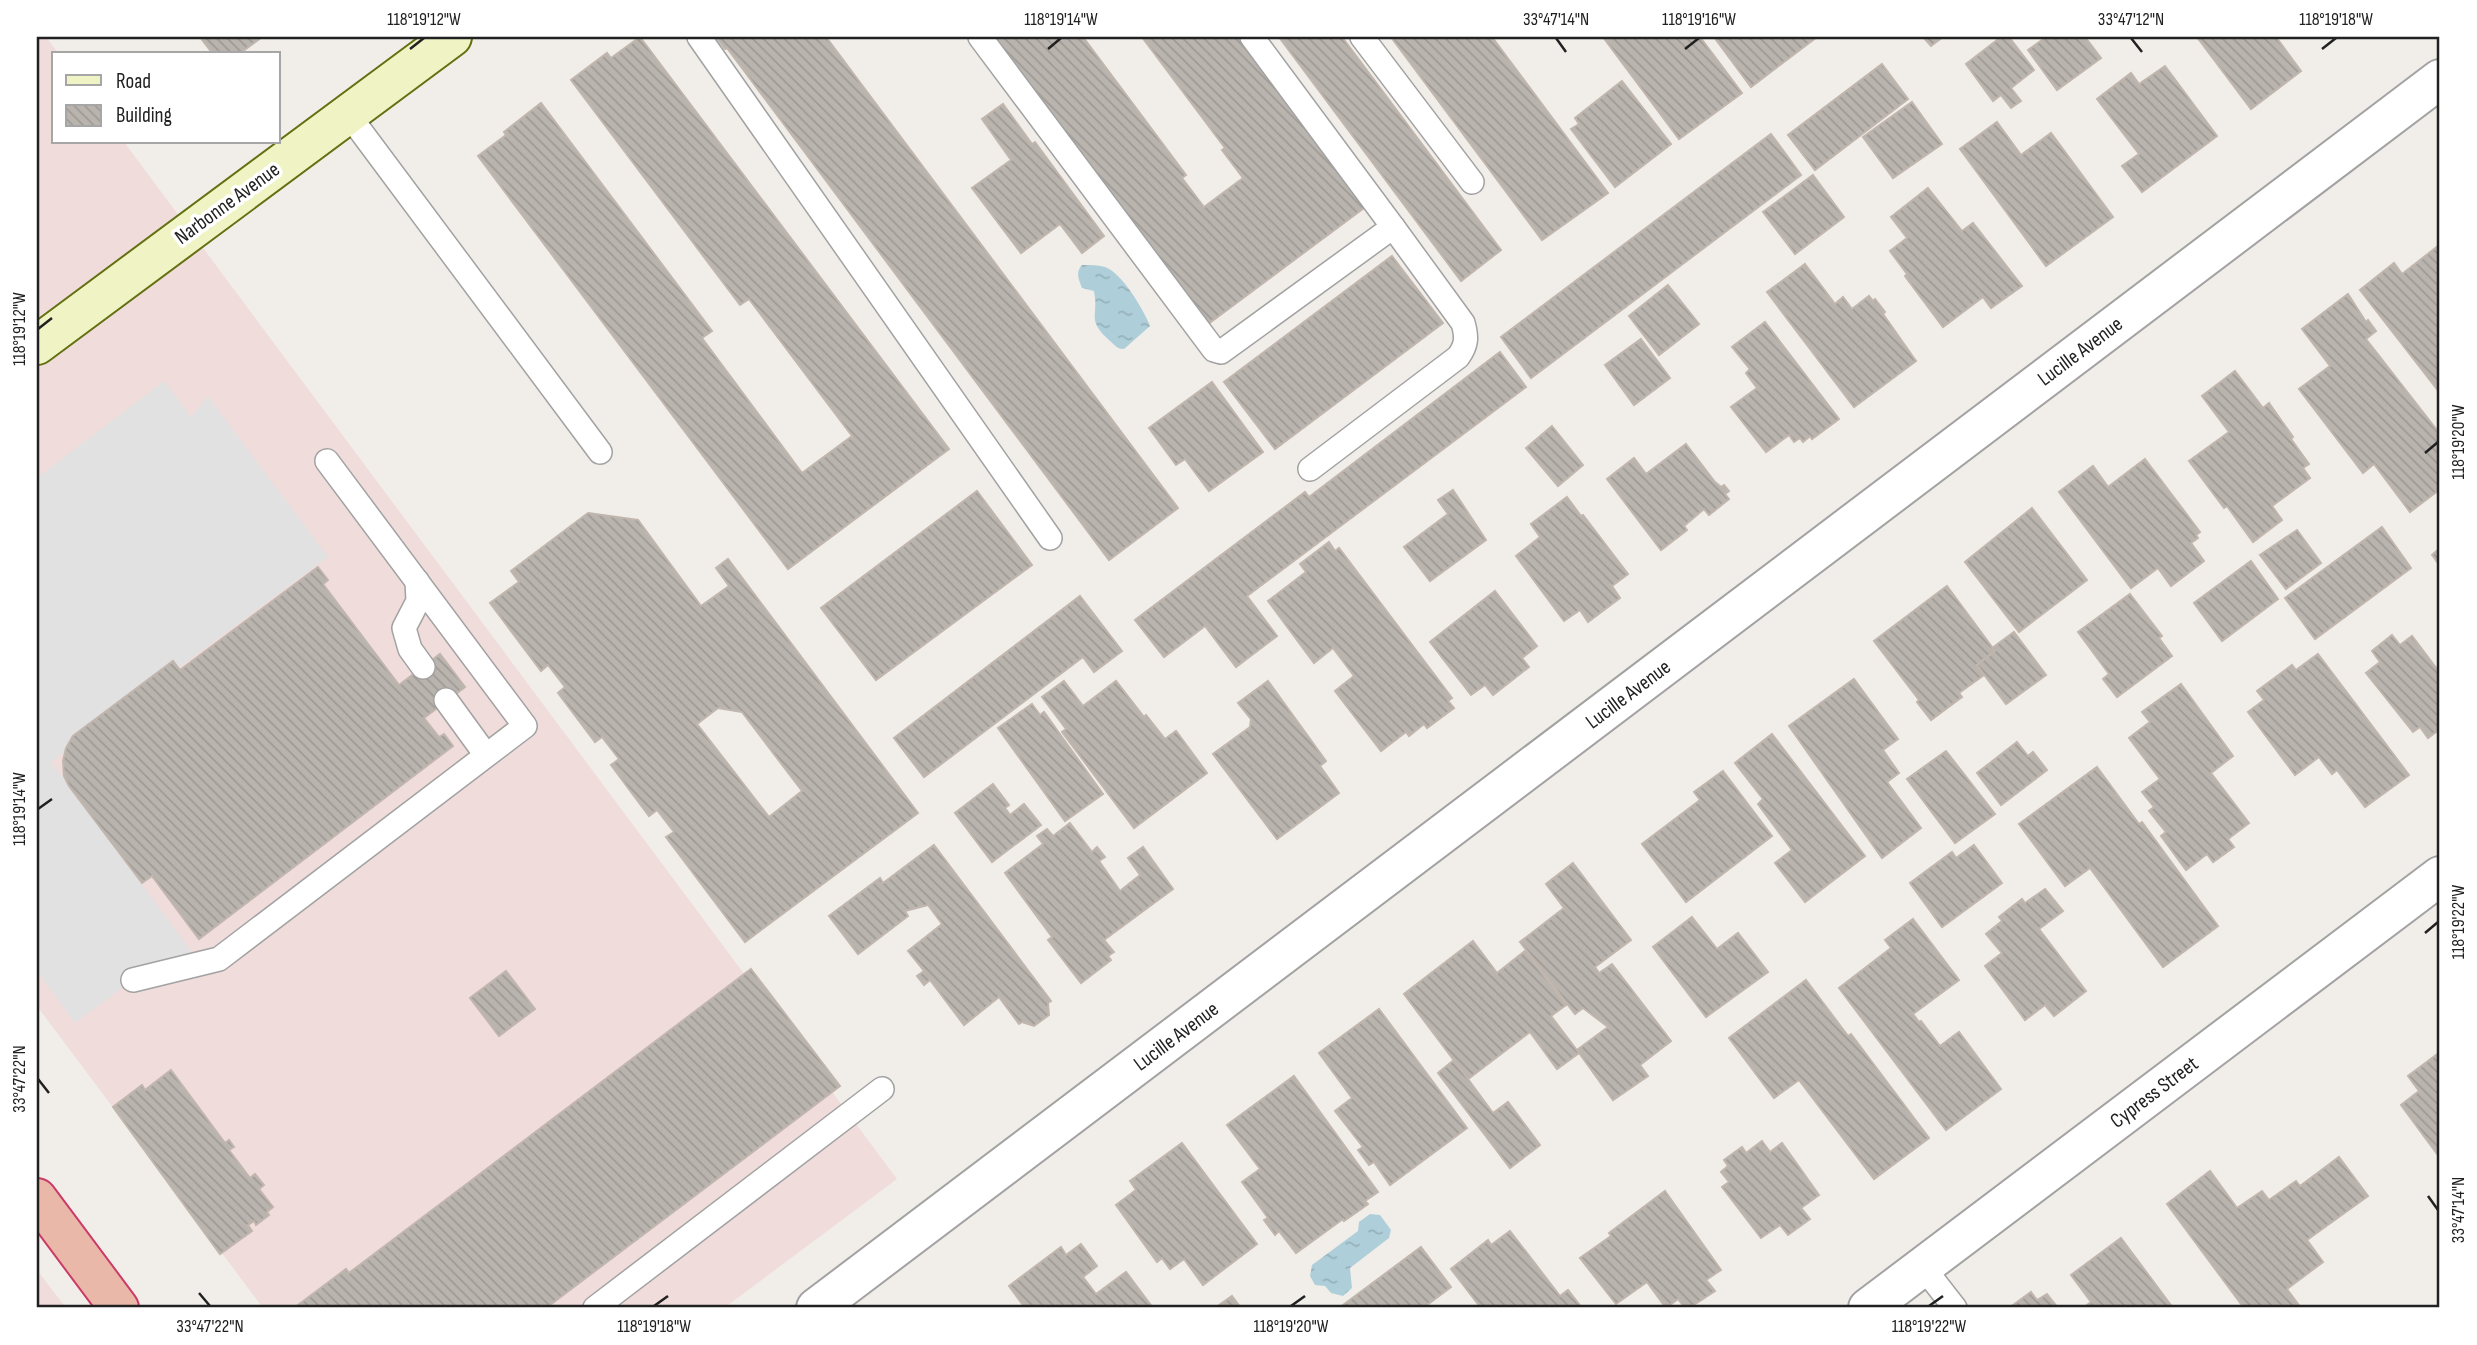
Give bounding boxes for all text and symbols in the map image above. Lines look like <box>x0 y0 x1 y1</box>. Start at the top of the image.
text: 118°19'12"W <box>387 9 461 30</box>
text: 118°19'14"W <box>1024 9 1098 30</box>
text: 33°47'14"N <box>1523 9 1589 30</box>
text: 118°19'16"W <box>1662 9 1736 30</box>
text: 33°47'12"N <box>2098 9 2164 30</box>
text: 118°19'18"W <box>2299 9 2373 30</box>
legend <box>52 52 280 144</box>
text: Road <box>116 69 151 94</box>
text: Building <box>116 103 172 128</box>
street label: Narbonne Avenue <box>170 157 285 250</box>
text: 118°19'12"W <box>9 292 30 366</box>
street label: Lucille Avenue <box>2033 311 2128 391</box>
text: 118°19'20"W <box>2448 404 2469 480</box>
street label: Lucille Avenue <box>1581 654 1676 734</box>
text: 118°19'14"W <box>9 772 30 846</box>
text: 118°19'22"W <box>2448 884 2469 959</box>
street label: Lucille Avenue <box>1129 996 1224 1076</box>
text: 33°47'22"N <box>9 1045 30 1113</box>
street label: Cypress Street <box>2105 1051 2203 1134</box>
text: 33°47'14"N <box>2448 1177 2469 1243</box>
text: 33°47'22"N <box>176 1316 244 1337</box>
text: 118°19'18"W <box>617 1316 691 1337</box>
text: 118°19'20"W <box>1253 1316 1329 1337</box>
text: 118°19'22"W <box>1892 1316 1967 1337</box>

